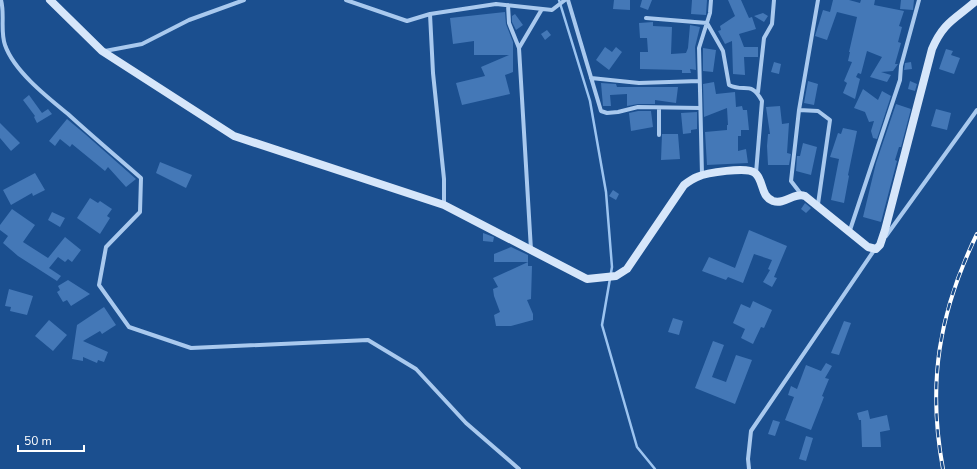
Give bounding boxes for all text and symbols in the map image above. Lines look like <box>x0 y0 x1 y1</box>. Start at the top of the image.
scale bar <box>18 427 84 453</box>
text: 50 m <box>24 433 52 449</box>

